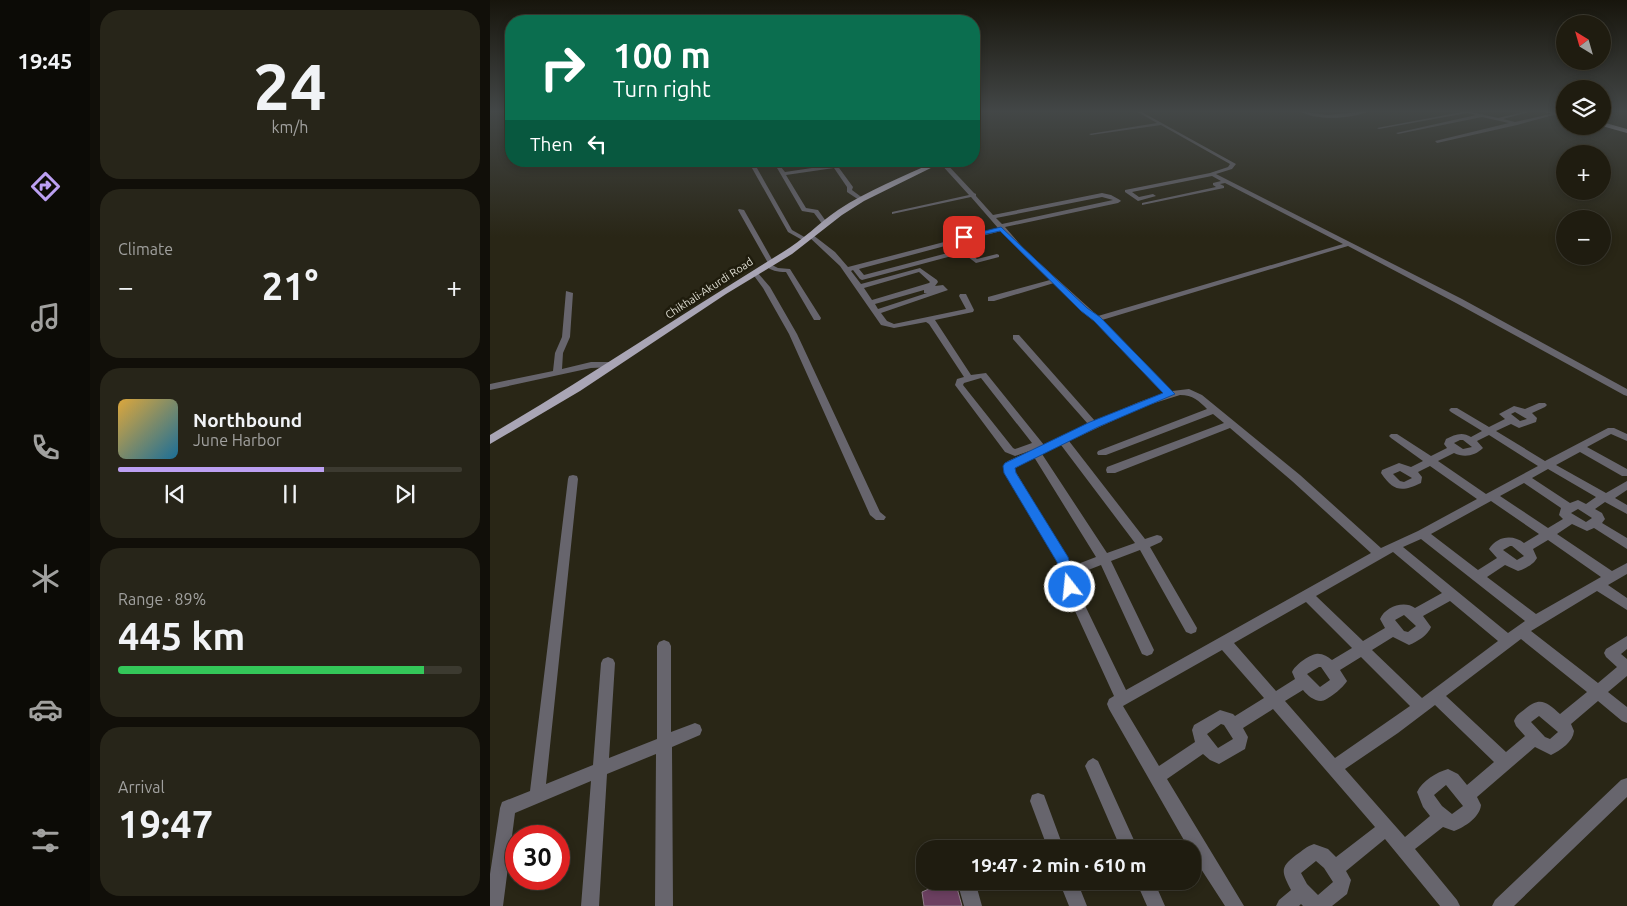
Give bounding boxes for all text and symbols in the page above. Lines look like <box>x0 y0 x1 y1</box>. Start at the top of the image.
north arrow <box>1556 15 1611 70</box>
map controls <box>1556 15 1611 265</box>
icon: right <box>530 35 595 100</box>
text: 100 m <box>613 35 711 75</box>
text: 19:45 <box>17 48 73 73</box>
text: 24 <box>253 49 327 122</box>
text: Turn right <box>613 76 711 101</box>
button: layers <box>1556 80 1611 135</box>
text: km/h <box>272 118 308 136</box>
icon: left <box>583 130 611 158</box>
text: Then <box>530 133 573 155</box>
button: + <box>1556 145 1611 200</box>
icon: directions <box>28 169 63 204</box>
button: − <box>1556 210 1611 265</box>
pin <box>943 216 985 258</box>
icon: arrive <box>950 223 978 251</box>
text: Climate <box>118 240 173 258</box>
street label: Chikhali-Akurdi Road <box>663 255 755 321</box>
text: 21° <box>262 265 318 307</box>
text: − <box>118 271 134 302</box>
text: + <box>446 271 462 302</box>
icon: music <box>28 300 63 335</box>
text: Northbound <box>193 409 302 431</box>
icon: phone <box>28 430 63 465</box>
text: June Harbor <box>193 431 282 449</box>
icon: previous <box>161 480 189 508</box>
icon: pause <box>276 480 304 508</box>
icon: next <box>391 480 419 508</box>
position arrow <box>1043 560 1095 612</box>
icon: climate <box>28 561 63 596</box>
text: Range · 89% <box>118 590 206 608</box>
text: 445 km <box>118 615 245 657</box>
icon: car <box>28 692 63 727</box>
text: Arrival <box>118 778 165 796</box>
text: 19:47 <box>118 803 213 845</box>
icon: filters <box>28 823 63 858</box>
speed limit sign: 30 <box>505 825 570 890</box>
text: 19:47 · 2 min · 610 m <box>971 854 1146 876</box>

